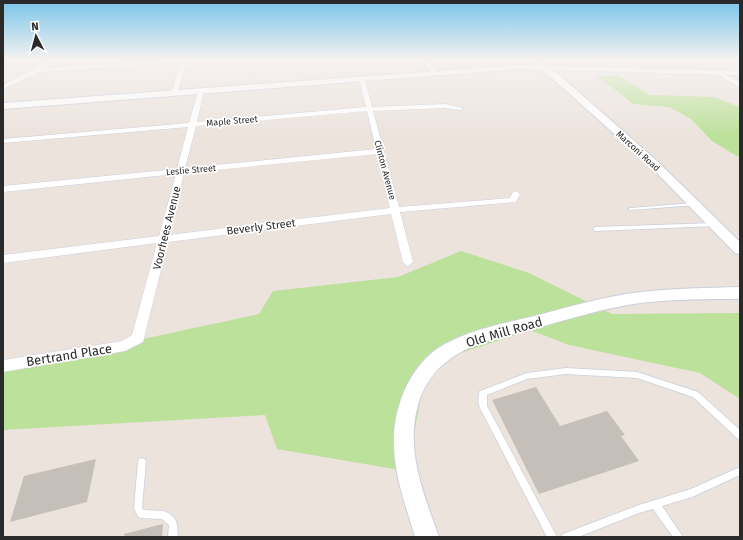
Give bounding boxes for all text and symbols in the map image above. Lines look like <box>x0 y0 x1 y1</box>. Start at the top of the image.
north arrow <box>16 16 56 56</box>
text: N <box>31 20 39 33</box>
street label: Maple Street <box>206 114 259 128</box>
street label: Marconi Road <box>614 129 662 173</box>
street label: Clinton Avenue <box>372 139 398 201</box>
street label: Leslie Street <box>166 163 217 177</box>
street label: Voorhees Avenue <box>150 185 184 271</box>
street label: Beverly Street <box>226 216 296 238</box>
street label: Old Mill Road <box>464 314 544 350</box>
street label: Bertrand Place <box>25 341 113 369</box>

